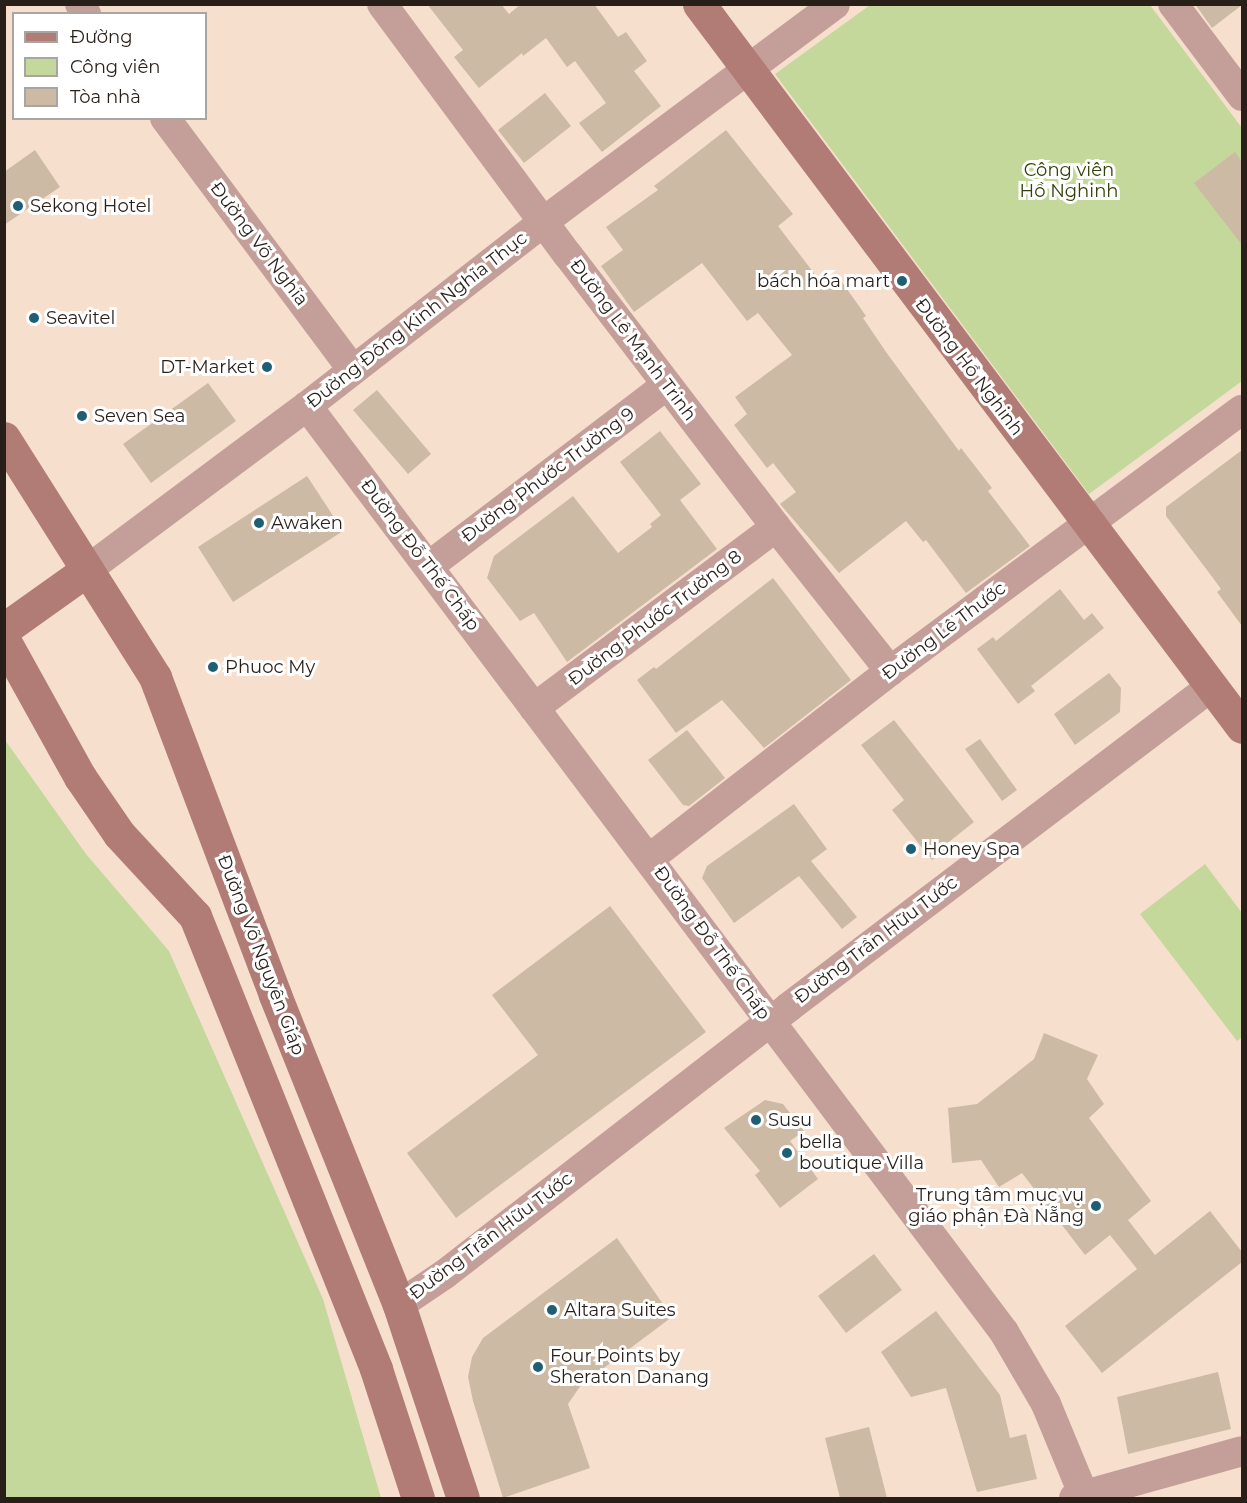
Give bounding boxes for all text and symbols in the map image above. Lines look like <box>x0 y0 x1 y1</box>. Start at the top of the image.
legend <box>12 12 207 120</box>
text: Đường <box>70 26 133 48</box>
text: Công viên <box>70 56 161 78</box>
text: Tòa nhà <box>70 86 141 108</box>
park label: Công viên Hồ Nghinh <box>1020 160 1118 202</box>
street label: Đường Võ Nghĩa <box>205 178 313 310</box>
place label: Sekong Hotel <box>30 195 151 217</box>
marker: Sekong Hotel <box>11 199 25 213</box>
street label: Đường Đông Kinh Nghĩa Thục <box>303 227 531 413</box>
street label: Đường Lê Mạnh Trinh <box>565 255 701 425</box>
place label: bách hóa mart <box>757 270 890 292</box>
marker: bách hóa mart <box>895 274 909 288</box>
street label: Đường Hồ Nghinh <box>910 294 1028 440</box>
place label: Seavitel <box>46 307 115 329</box>
marker: Seavitel <box>27 311 41 325</box>
place label: DT-Market <box>160 356 255 378</box>
marker: DT-Market <box>260 360 274 374</box>
street label: Đường Phước Trường 9 <box>457 403 639 547</box>
place label: Seven Sea <box>94 405 185 427</box>
marker: Seven Sea <box>75 409 89 423</box>
street label: Đường Đỗ Thế Chấp <box>356 475 484 635</box>
place label: Awaken <box>271 512 343 534</box>
marker: Awaken <box>252 516 266 530</box>
street label: Đường Phước Trường 8 <box>564 546 746 690</box>
street label: Đường Lê Thước <box>878 578 1010 684</box>
place label: Phuoc My <box>225 656 315 678</box>
marker: Phuoc My <box>206 660 220 674</box>
place label: Honey Spa <box>923 838 1020 860</box>
marker: Honey Spa <box>904 842 918 856</box>
street label: Đường Võ Nguyên Giáp <box>213 852 309 1058</box>
street label: Đường Đỗ Thế Chấp <box>649 862 775 1024</box>
street label: Đường Trần Hữu Tước <box>790 872 962 1008</box>
place label: Susu <box>768 1109 812 1131</box>
marker: Susu <box>749 1113 763 1127</box>
place label: bella boutique Villa <box>799 1132 924 1174</box>
marker: bella boutique Villa <box>780 1146 794 1160</box>
street label: Đường Trần Hữu Tước <box>405 1168 577 1304</box>
place label: Trung tâm mục vụ giáo phận Đà Nẵng <box>908 1185 1084 1228</box>
marker: Trung tâm mục vụ giáo phận Đà Nẵng <box>1089 1199 1103 1213</box>
place label: Altara Suites <box>564 1299 675 1321</box>
marker: Altara Suites <box>545 1303 559 1317</box>
place label: Four Points by Sheraton Danang <box>550 1346 709 1388</box>
marker: Four Points by Sheraton Danang <box>531 1360 545 1374</box>

